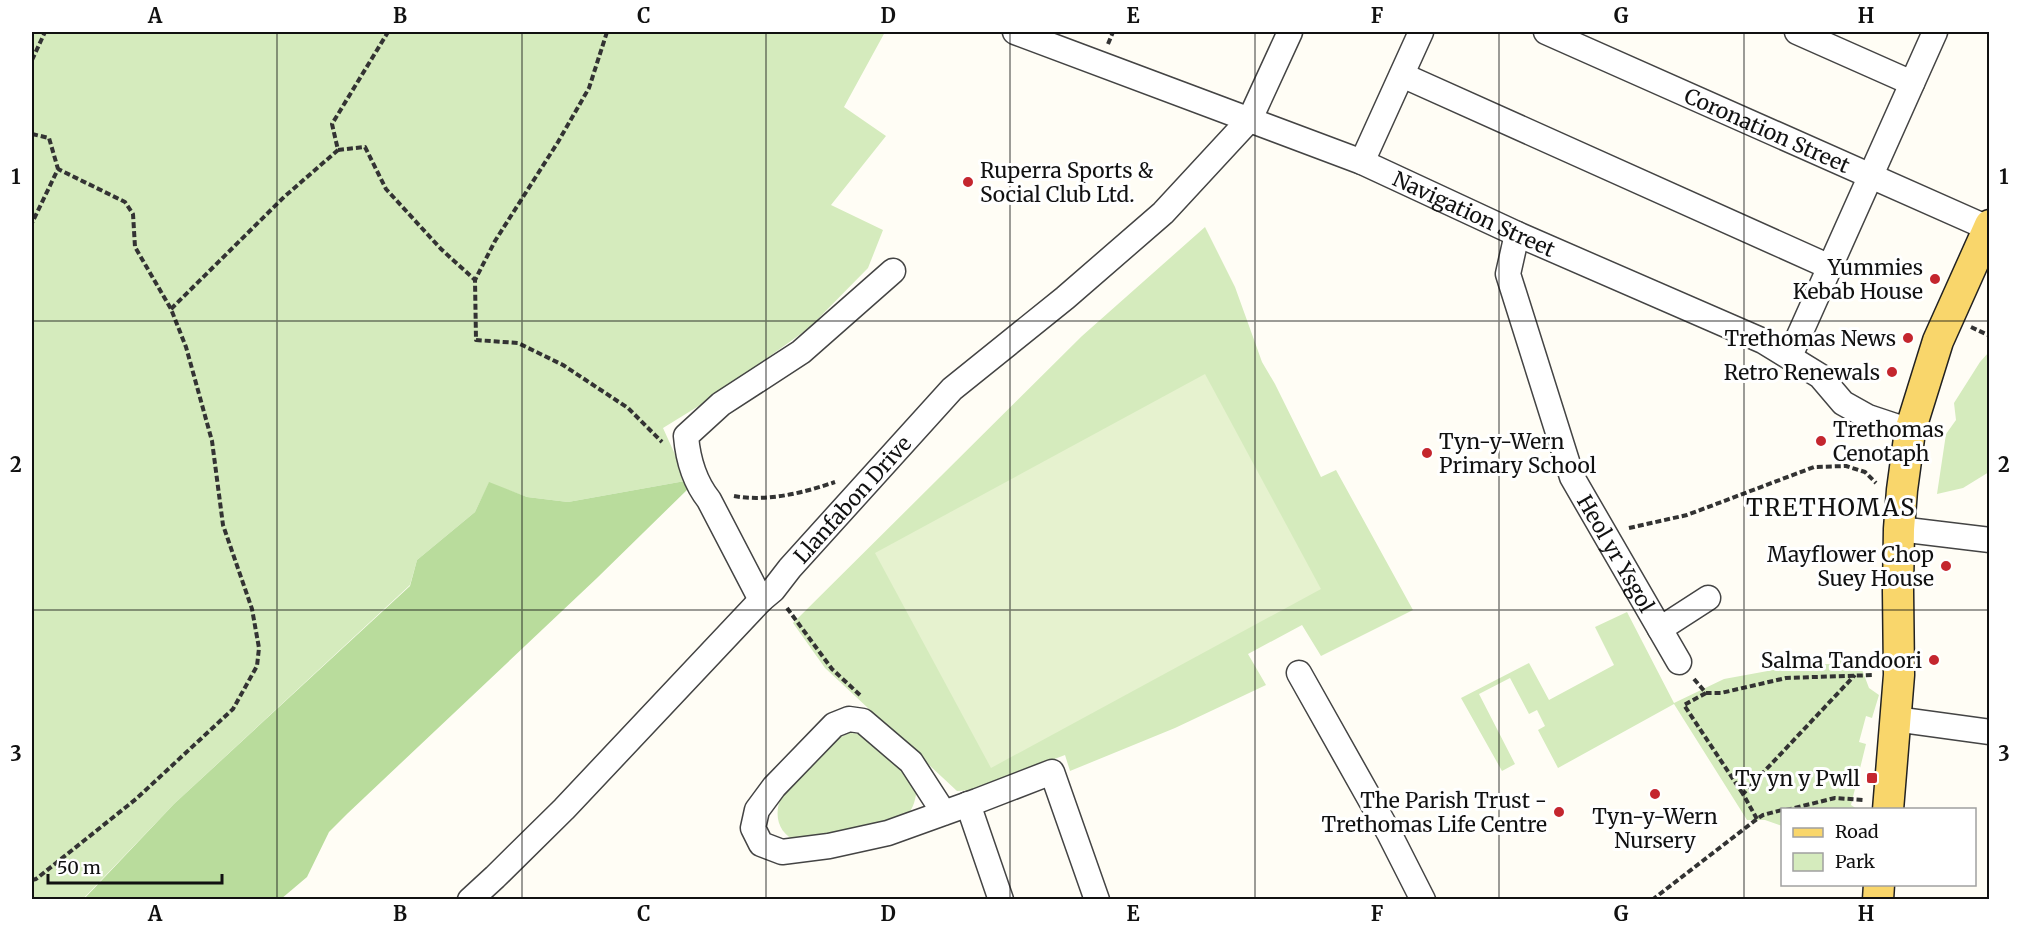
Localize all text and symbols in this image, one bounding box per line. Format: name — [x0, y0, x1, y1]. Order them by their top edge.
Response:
text: A — [147, 3, 163, 28]
text: B — [393, 3, 407, 28]
text: C — [637, 3, 651, 28]
text: D — [880, 3, 896, 28]
text: E — [1126, 3, 1140, 28]
text: F — [1371, 3, 1384, 28]
text: G — [1614, 3, 1629, 28]
text: H — [1858, 3, 1874, 28]
street label: Coronation Street — [1680, 82, 1854, 179]
place label: Ruperra Sports & Social Club Ltd. — [980, 157, 1154, 208]
text: 1 — [11, 164, 21, 189]
text: 1 — [1999, 164, 2009, 189]
street label: Navigation Street — [1389, 165, 1559, 262]
marker: Ruperra Sports & Social Club Ltd. — [961, 175, 975, 189]
place label: Yummies Kebab House — [1793, 254, 1923, 305]
marker: Yummies Kebab House — [1928, 272, 1942, 286]
place label: Trethomas News — [1725, 325, 1896, 352]
marker: Trethomas News — [1901, 331, 1915, 345]
place label: Retro Renewals — [1724, 359, 1880, 386]
marker: Retro Renewals — [1885, 365, 1899, 379]
place label: Trethomas Cenotaph — [1833, 416, 1944, 467]
place label: Tyn-y-Wern Primary School — [1439, 428, 1597, 479]
street label: Llanfabon Drive — [787, 430, 917, 569]
marker: Trethomas Cenotaph — [1814, 434, 1828, 448]
marker: Tyn-y-Wern Primary School — [1420, 446, 1434, 460]
text: 2 — [10, 452, 22, 477]
text: 2 — [1998, 452, 2010, 477]
street label: Heol yr Ysgol — [1572, 490, 1661, 617]
district label: TRETHOMAS — [1746, 492, 1916, 523]
place label: Mayflower Chop Suey House — [1767, 541, 1934, 592]
marker: Mayflower Chop Suey House — [1939, 559, 1953, 573]
place label: Salma Tandoori — [1761, 647, 1922, 674]
marker: Salma Tandoori — [1927, 653, 1941, 667]
text: 3 — [10, 741, 22, 766]
text: 3 — [1998, 741, 2010, 766]
place label: Ty yn y Pwll — [1735, 765, 1860, 792]
marker: Ty yn y Pwll — [1865, 771, 1879, 785]
place label: The Parish Trust - Trethomas Life Centre — [1321, 787, 1547, 838]
marker: Tyn-y-Wern Nursery — [1648, 787, 1662, 801]
place label: Tyn-y-Wern Nursery — [1592, 803, 1718, 854]
marker: The Parish Trust - Trethomas Life Centre — [1552, 805, 1566, 819]
legend — [1781, 808, 1976, 886]
text: Road — [1835, 820, 1879, 843]
scale bar — [48, 847, 222, 885]
text: Park — [1835, 850, 1876, 873]
text: 50 m — [57, 856, 101, 879]
text: A — [147, 901, 163, 926]
text: B — [393, 901, 407, 926]
text: C — [637, 901, 651, 926]
text: D — [880, 901, 896, 926]
text: E — [1126, 901, 1140, 926]
text: F — [1371, 901, 1384, 926]
text: G — [1614, 901, 1629, 926]
text: H — [1858, 901, 1874, 926]

